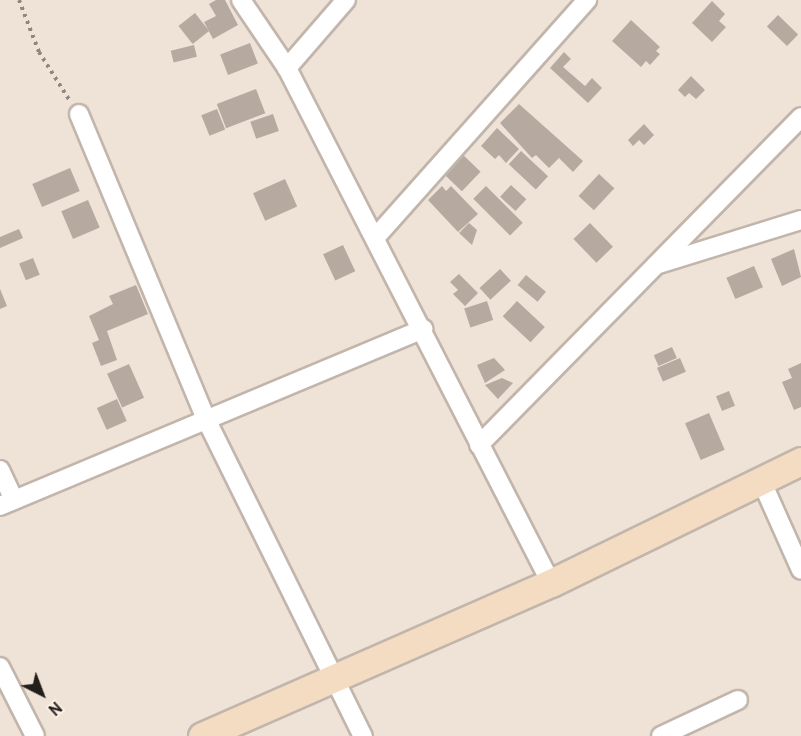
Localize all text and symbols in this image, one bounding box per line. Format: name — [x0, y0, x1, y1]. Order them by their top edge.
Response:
north arrow — [12, 664, 72, 724]
text: N — [43, 696, 65, 719]

